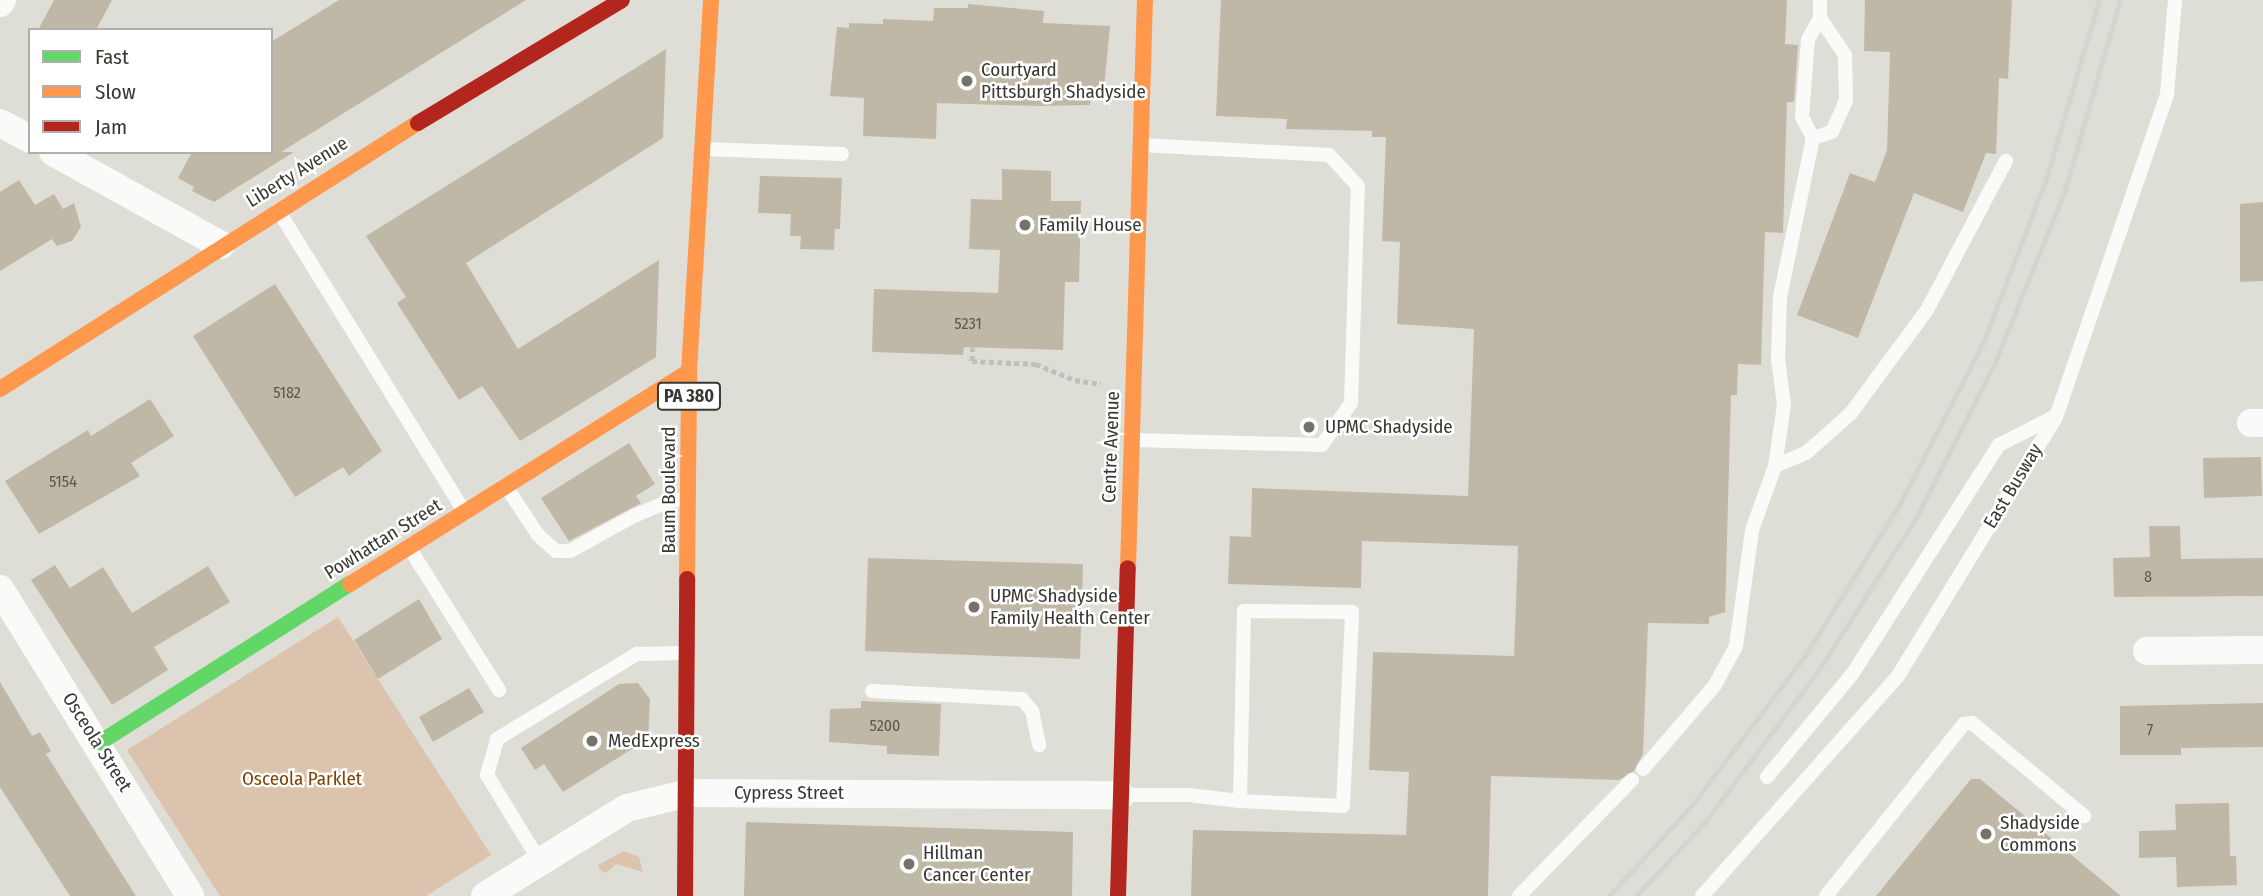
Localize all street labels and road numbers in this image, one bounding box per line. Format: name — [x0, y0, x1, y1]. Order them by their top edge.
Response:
street label: Liberty Avenue — [242, 132, 352, 212]
road number: PA 380 — [656, 382, 722, 410]
street label: Centre Avenue — [1098, 391, 1124, 503]
street label: Baum Boulevard — [658, 426, 680, 554]
street label: East Busway — [1979, 440, 2047, 532]
street label: Powhattan Street — [320, 494, 446, 584]
street label: Osceola Street — [57, 688, 137, 796]
street label: Cypress Street — [734, 782, 844, 804]

